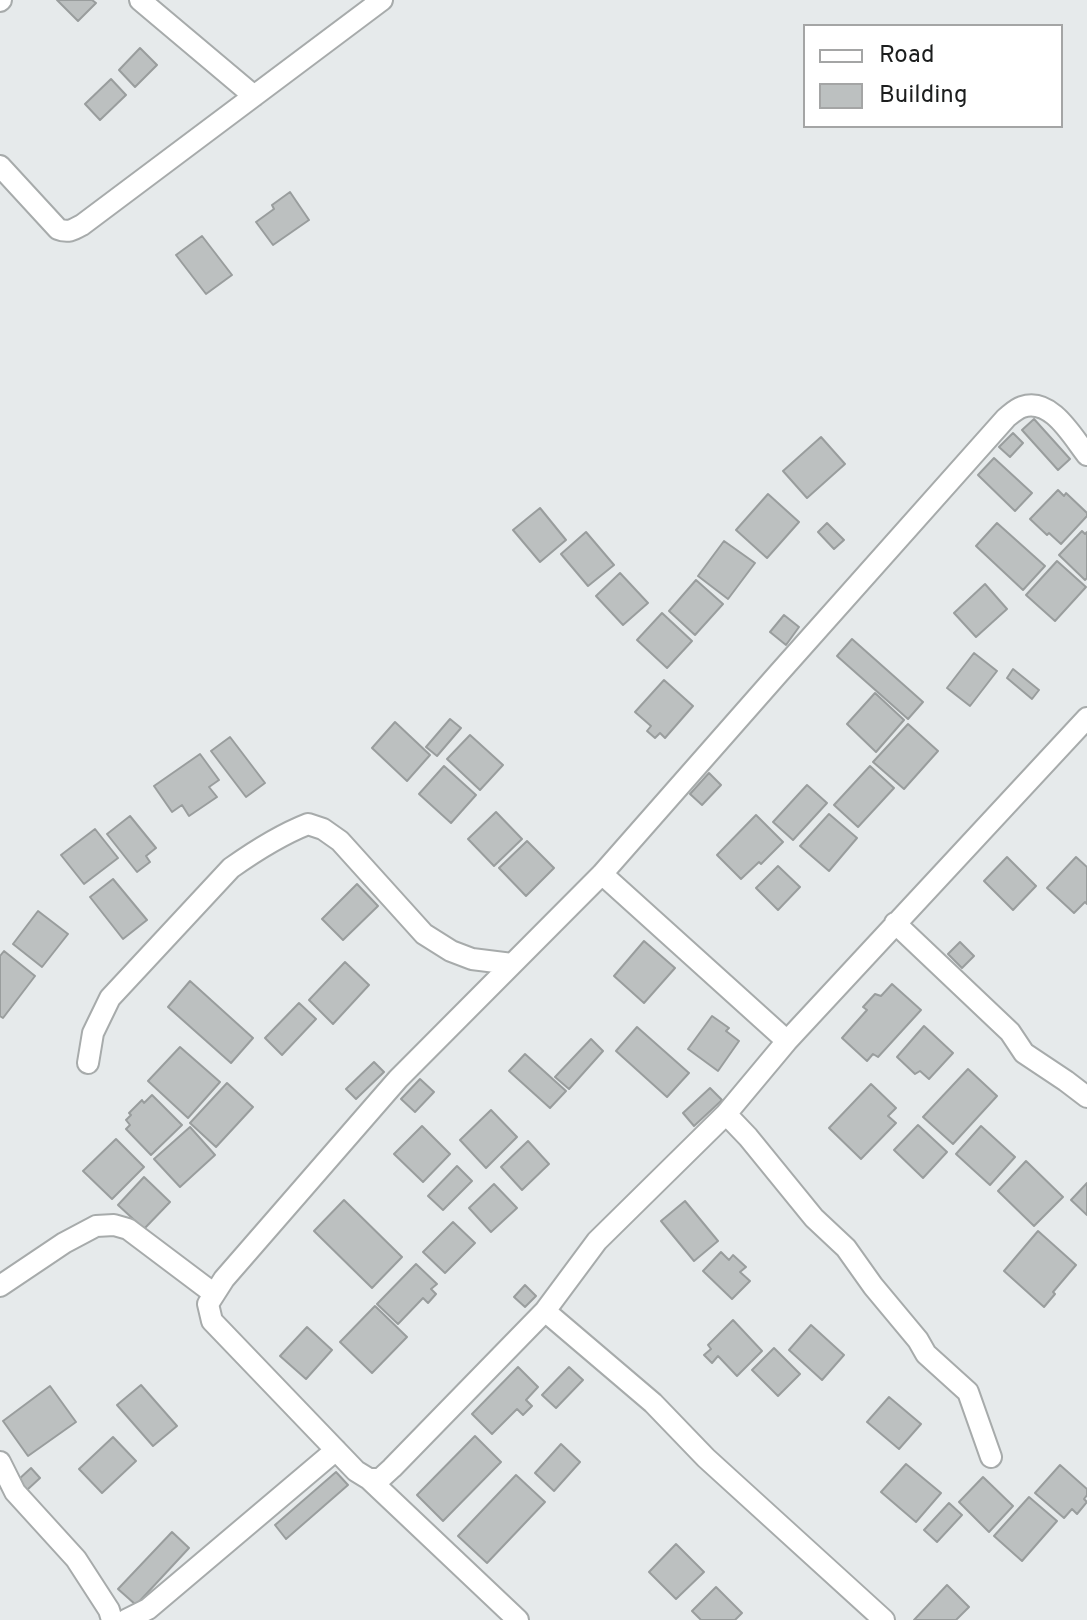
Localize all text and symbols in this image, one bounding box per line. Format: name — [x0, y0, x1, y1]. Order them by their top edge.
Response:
legend — [803, 24, 1063, 128]
text: Road — [879, 41, 935, 71]
text: Building — [879, 81, 968, 111]

